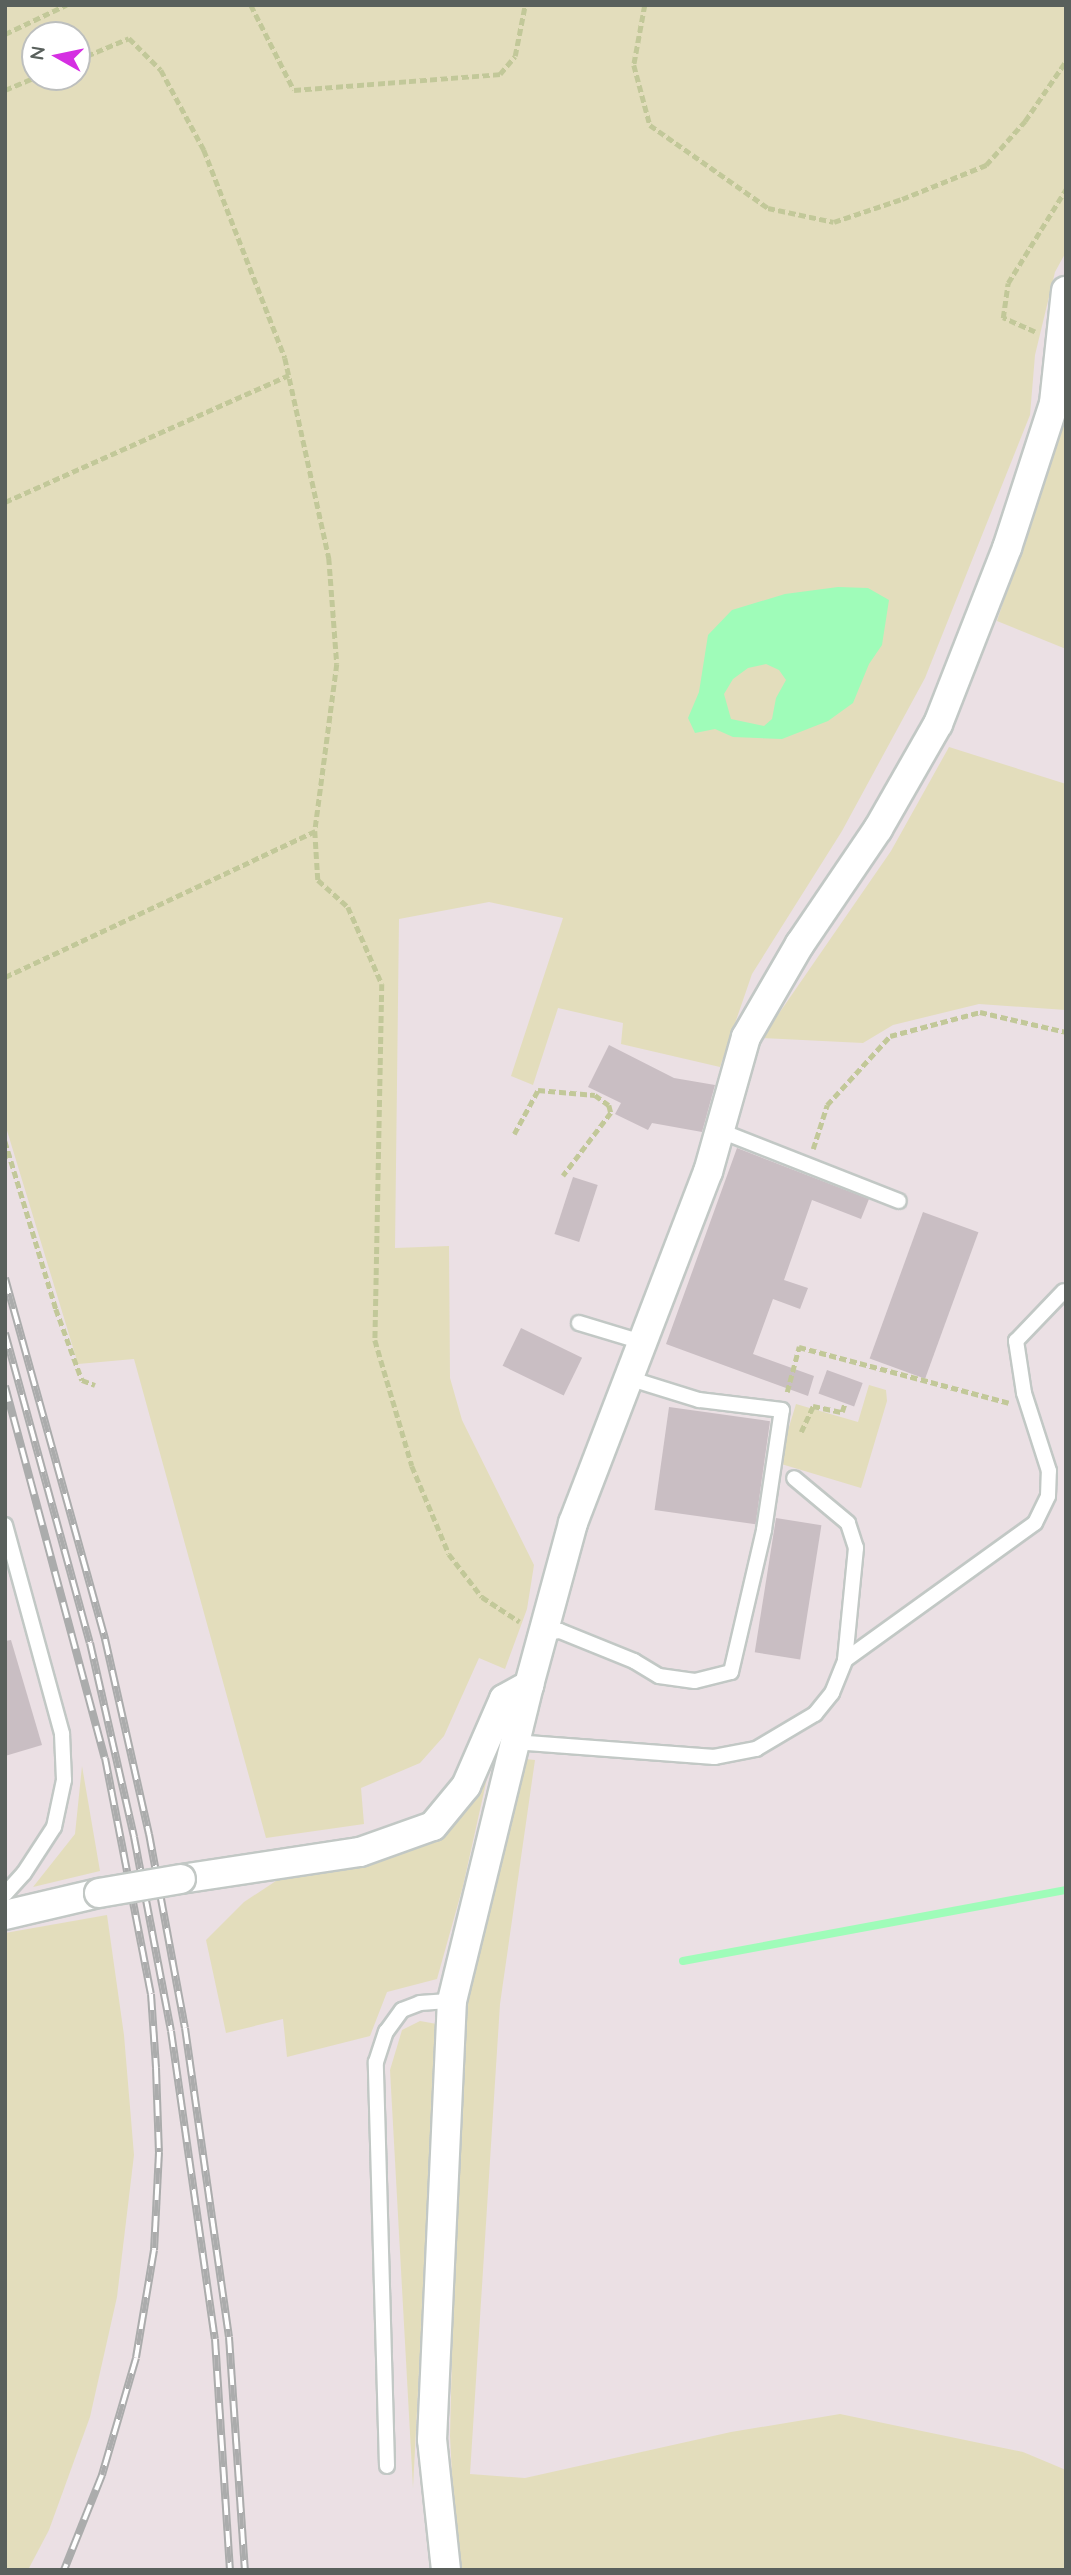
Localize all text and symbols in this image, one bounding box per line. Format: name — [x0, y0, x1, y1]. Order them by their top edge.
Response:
north arrow — [21, 21, 91, 91]
text: N — [24, 44, 50, 62]

